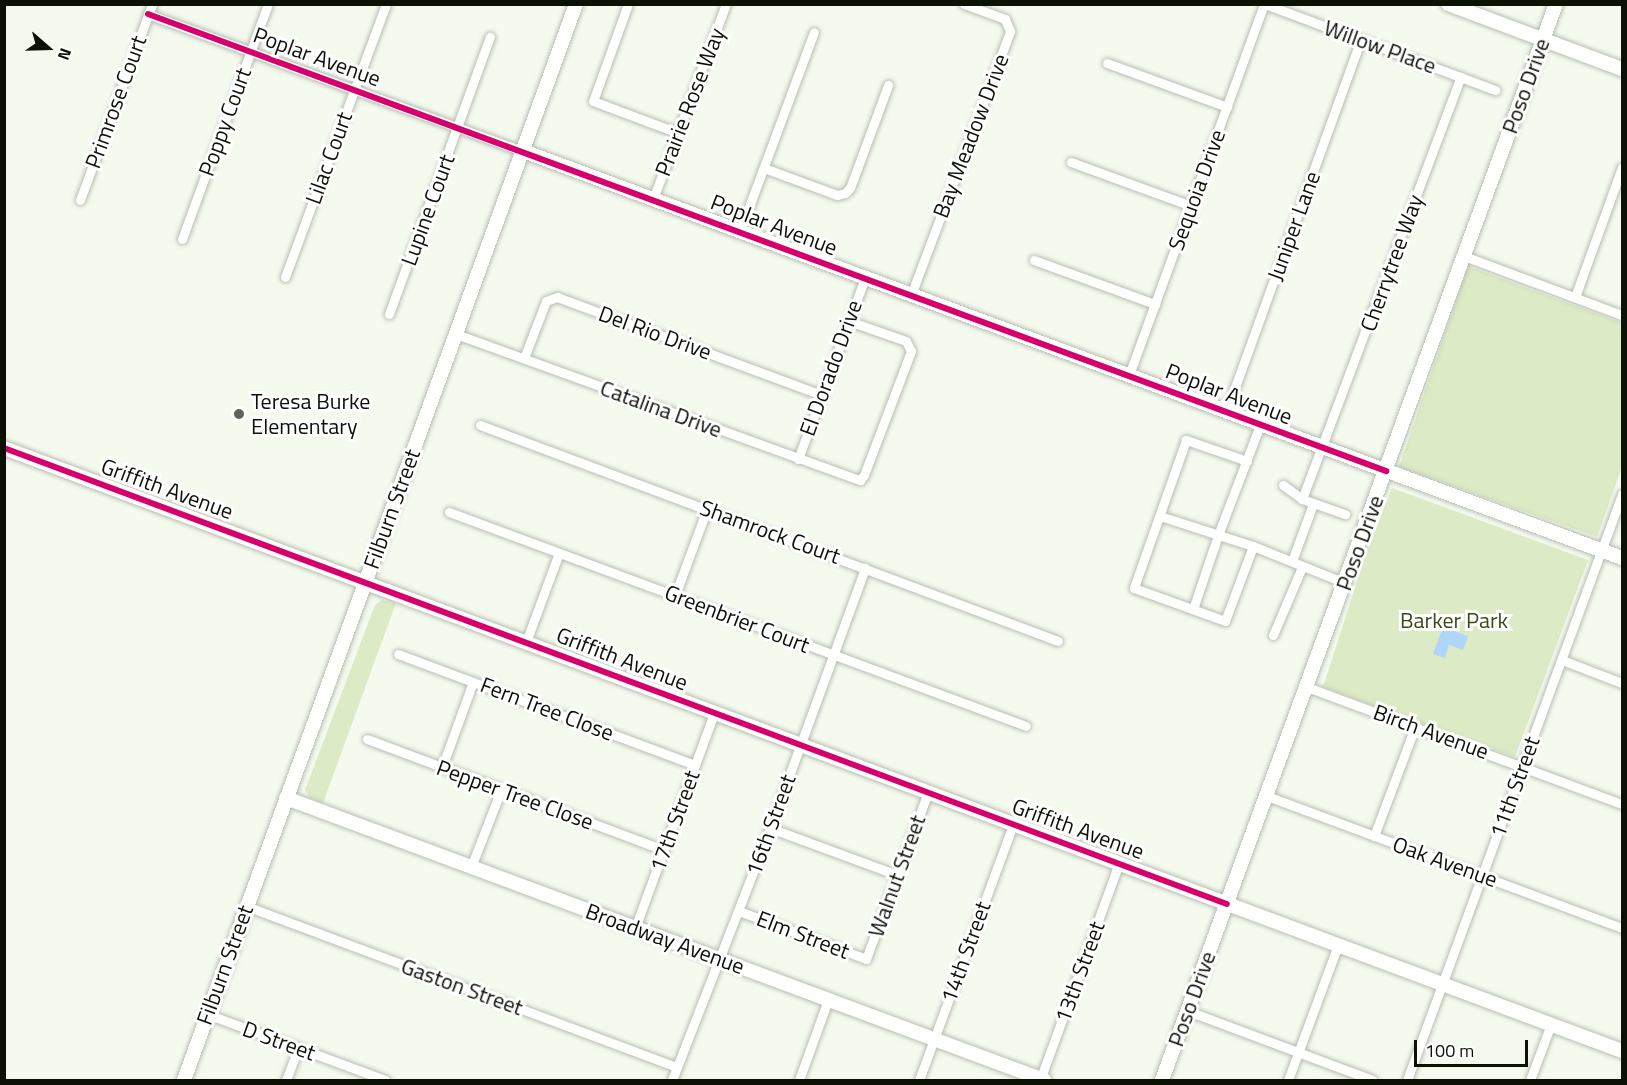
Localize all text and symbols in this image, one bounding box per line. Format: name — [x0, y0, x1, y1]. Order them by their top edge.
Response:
street label: Willow Place — [1320, 15, 1440, 79]
north arrow — [18, 18, 78, 78]
street label: Poplar Avenue — [250, 22, 384, 92]
street label: Prairie Rose Way — [650, 24, 730, 180]
street label: Primrose Court — [80, 32, 152, 172]
street label: Poso Drive — [1497, 35, 1555, 137]
text: N — [52, 45, 78, 63]
street label: Bay Meadow Drive — [928, 50, 1014, 222]
street label: Poppy Court — [193, 64, 257, 180]
street label: Lilac Court — [300, 108, 358, 208]
street label: Sequoia Drive — [1163, 126, 1231, 254]
street label: Lupine Court — [396, 151, 460, 269]
street label: Juniper Lane — [1262, 168, 1326, 284]
street label: Poplar Avenue — [707, 189, 841, 261]
street label: Cherrytree Way — [1355, 191, 1429, 335]
street label: El Dorado Drive — [794, 296, 868, 440]
street label: Del Rio Drive — [595, 300, 715, 366]
street label: Poplar Avenue — [1162, 358, 1296, 430]
street label: Catalina Drive — [597, 375, 725, 443]
place label: Teresa Burke Elementary — [251, 388, 370, 440]
marker: Teresa Burke Elementary — [232, 407, 246, 421]
street label: Filburn Street — [358, 445, 426, 573]
street label: Griffith Avenue — [97, 453, 237, 525]
street label: Poso Drive — [1331, 492, 1389, 594]
street label: Shamrock Court — [696, 494, 844, 570]
street label: Greenbrier Court — [661, 579, 813, 659]
park label: Barker Park — [1400, 608, 1508, 634]
street label: Griffith Avenue — [553, 622, 691, 696]
street label: Fern Tree Close — [477, 671, 617, 747]
street label: Birch Avenue — [1370, 699, 1492, 765]
street label: 11th Street — [1485, 733, 1545, 841]
street label: Pepper Tree Close — [433, 754, 597, 836]
street label: 17th Street — [645, 767, 705, 875]
street label: 16th Street — [741, 771, 801, 879]
street label: Griffith Avenue — [1008, 793, 1148, 865]
street label: Walnut Street — [863, 811, 931, 941]
street label: Oak Avenue — [1389, 831, 1501, 893]
street label: Broadway Avenue — [582, 898, 748, 980]
street label: 14th Street — [936, 898, 996, 1006]
street label: Filburn Street — [191, 901, 259, 1029]
street label: Elm Street — [753, 905, 853, 965]
street label: 13th Street — [1050, 918, 1110, 1026]
street label: Poso Drive — [1163, 948, 1221, 1050]
street label: Gaston Street — [398, 953, 526, 1021]
street label: D Street — [239, 1016, 319, 1066]
scale bar — [1417, 1028, 1531, 1066]
text: 100 m — [1425, 1037, 1474, 1064]

